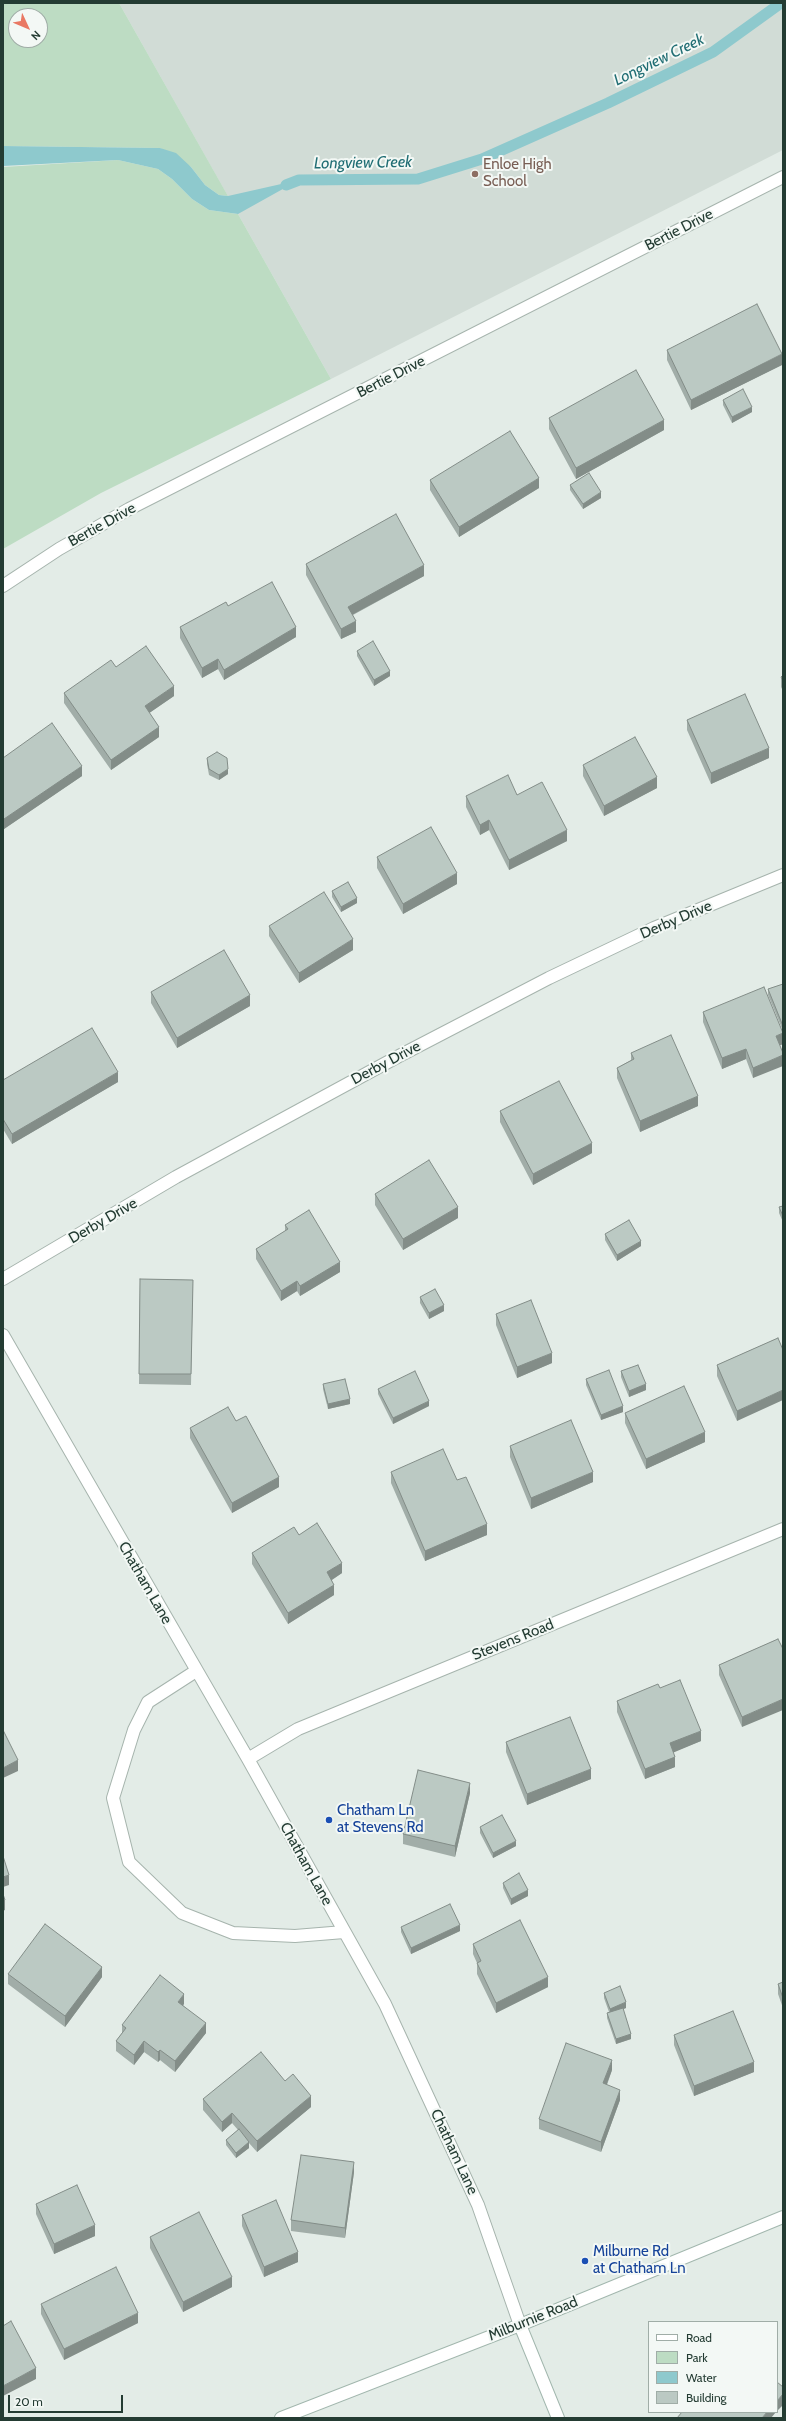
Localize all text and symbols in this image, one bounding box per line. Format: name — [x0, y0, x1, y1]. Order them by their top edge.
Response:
north arrow — [8, 8, 48, 48]
text: N — [28, 28, 44, 43]
water label: Longview Creek — [611, 30, 707, 90]
water label: Longview Creek — [314, 153, 412, 173]
place label: Enloe High School — [483, 156, 552, 191]
marker: Enloe High School — [470, 169, 480, 179]
street label: Bertie Drive — [642, 205, 716, 255]
street label: Bertie Drive — [354, 352, 428, 402]
street label: Bertie Drive — [65, 499, 139, 551]
street label: Derby Drive — [638, 897, 714, 943]
street label: Derby Drive — [348, 1037, 424, 1089]
street label: Derby Drive — [66, 1194, 140, 1248]
street label: Chatham Lane — [114, 1539, 176, 1627]
street label: Stevens Road — [469, 1615, 557, 1665]
place label: Chatham Ln at Stevens Rd — [337, 1802, 424, 1837]
marker: Chatham Ln at Stevens Rd — [324, 1815, 334, 1825]
street label: Chatham Lane — [276, 1819, 336, 1909]
street label: Chatham Lane — [426, 2106, 482, 2198]
place label: Milburne Rd at Chatham Ln — [593, 2243, 686, 2278]
marker: Milburne Rd at Chatham Ln — [580, 2256, 590, 2266]
street label: Milburnie Road — [486, 2293, 580, 2345]
legend — [648, 2321, 778, 2413]
text: Road — [686, 2330, 712, 2345]
text: Park — [686, 2350, 708, 2365]
text: Water — [686, 2370, 716, 2385]
scale bar — [10, 2387, 125, 2413]
text: Building — [686, 2390, 727, 2405]
text: 20 m — [15, 2394, 43, 2409]

